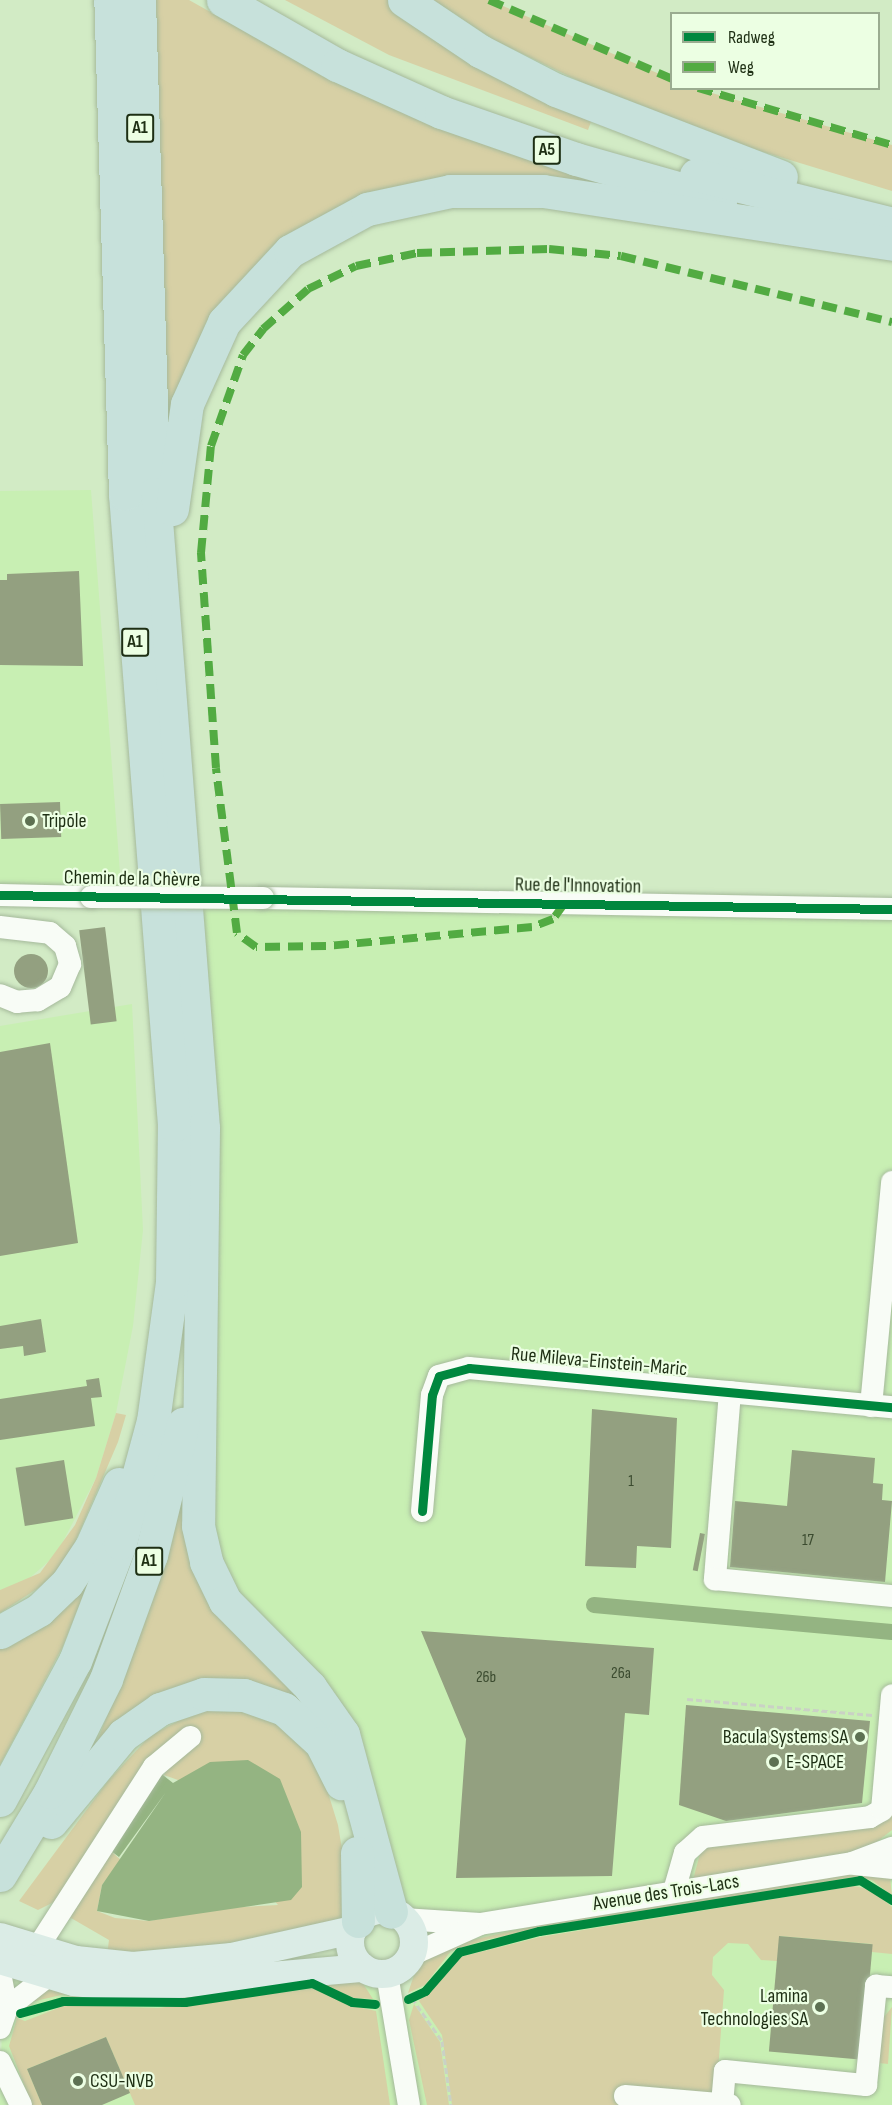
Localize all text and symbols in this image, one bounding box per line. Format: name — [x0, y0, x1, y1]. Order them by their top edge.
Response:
legend — [670, 12, 880, 90]
text: Radweg — [728, 27, 775, 48]
text: Weg — [728, 57, 754, 78]
road number: A1 — [125, 113, 155, 143]
road number: A5 — [532, 135, 562, 165]
road number: A1 — [120, 627, 150, 657]
place label: Tripōle — [42, 809, 86, 833]
marker: Tripōle — [23, 814, 37, 828]
street label: Chemin de la Chèvre — [64, 866, 200, 892]
street label: Rue de l'Innovation — [515, 873, 641, 899]
street label: Rue Mileva-Einstein-Maric — [510, 1342, 688, 1382]
house number: 1 — [628, 1472, 634, 1492]
house number: 17 — [802, 1531, 814, 1551]
road number: A1 — [134, 1546, 164, 1576]
house number: 26a — [611, 1664, 631, 1684]
house number: 26b — [476, 1668, 496, 1688]
place label: Bacula Systems SA — [723, 1725, 848, 1749]
marker: Bacula Systems SA — [853, 1730, 867, 1744]
place label: E-SPACE — [786, 1750, 844, 1774]
marker: E-SPACE — [767, 1755, 781, 1769]
street label: Avenue des Trois-Lacs — [591, 1870, 741, 1916]
place label: Lamina Technologies SA — [701, 1984, 808, 2031]
marker: Lamina Technologies SA — [813, 2000, 827, 2014]
place label: CSU-NVB — [90, 2069, 154, 2093]
marker: CSU-NVB — [71, 2074, 85, 2088]

